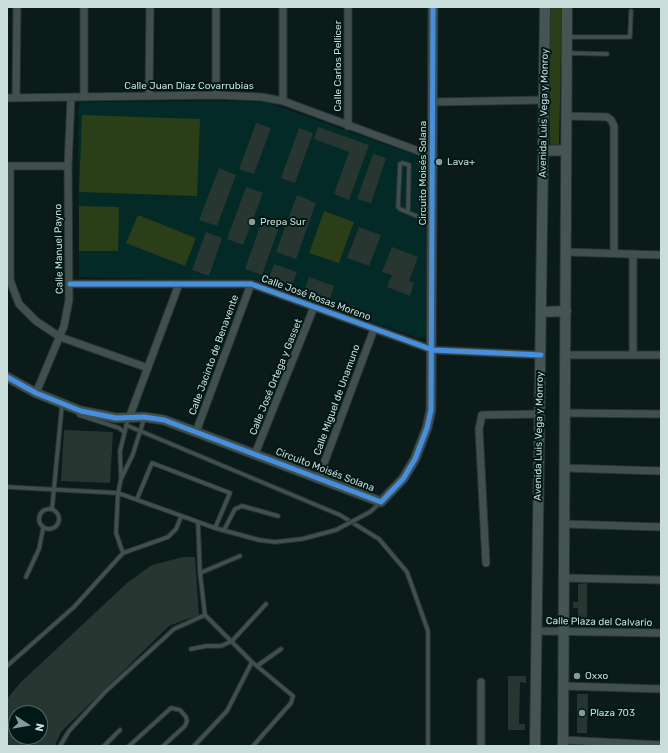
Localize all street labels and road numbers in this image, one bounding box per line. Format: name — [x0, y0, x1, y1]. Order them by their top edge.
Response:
street label: Calle Carlos Pellicer — [332, 21, 344, 111]
street label: Avenida Luis Vega y Monroy — [537, 48, 551, 178]
street label: Calle Juan Díaz Covarrubias — [124, 80, 254, 92]
street label: Circuito Moisés Solana — [417, 121, 429, 225]
street label: Calle Manuel Payno — [52, 204, 66, 294]
street label: Calle José Rosas Moreno — [260, 273, 372, 323]
street label: Calle Jacinto de Benavente — [187, 293, 241, 417]
street label: Calle José Ortega y Gasset — [247, 317, 305, 437]
street label: Calle Miguel de Unamuno — [311, 343, 363, 457]
street label: Avenida Luis Vega y Monroy — [532, 371, 546, 501]
street label: Circuito Moisés Solana — [274, 446, 376, 494]
street label: Calle Plaza del Calvario — [546, 615, 652, 629]

